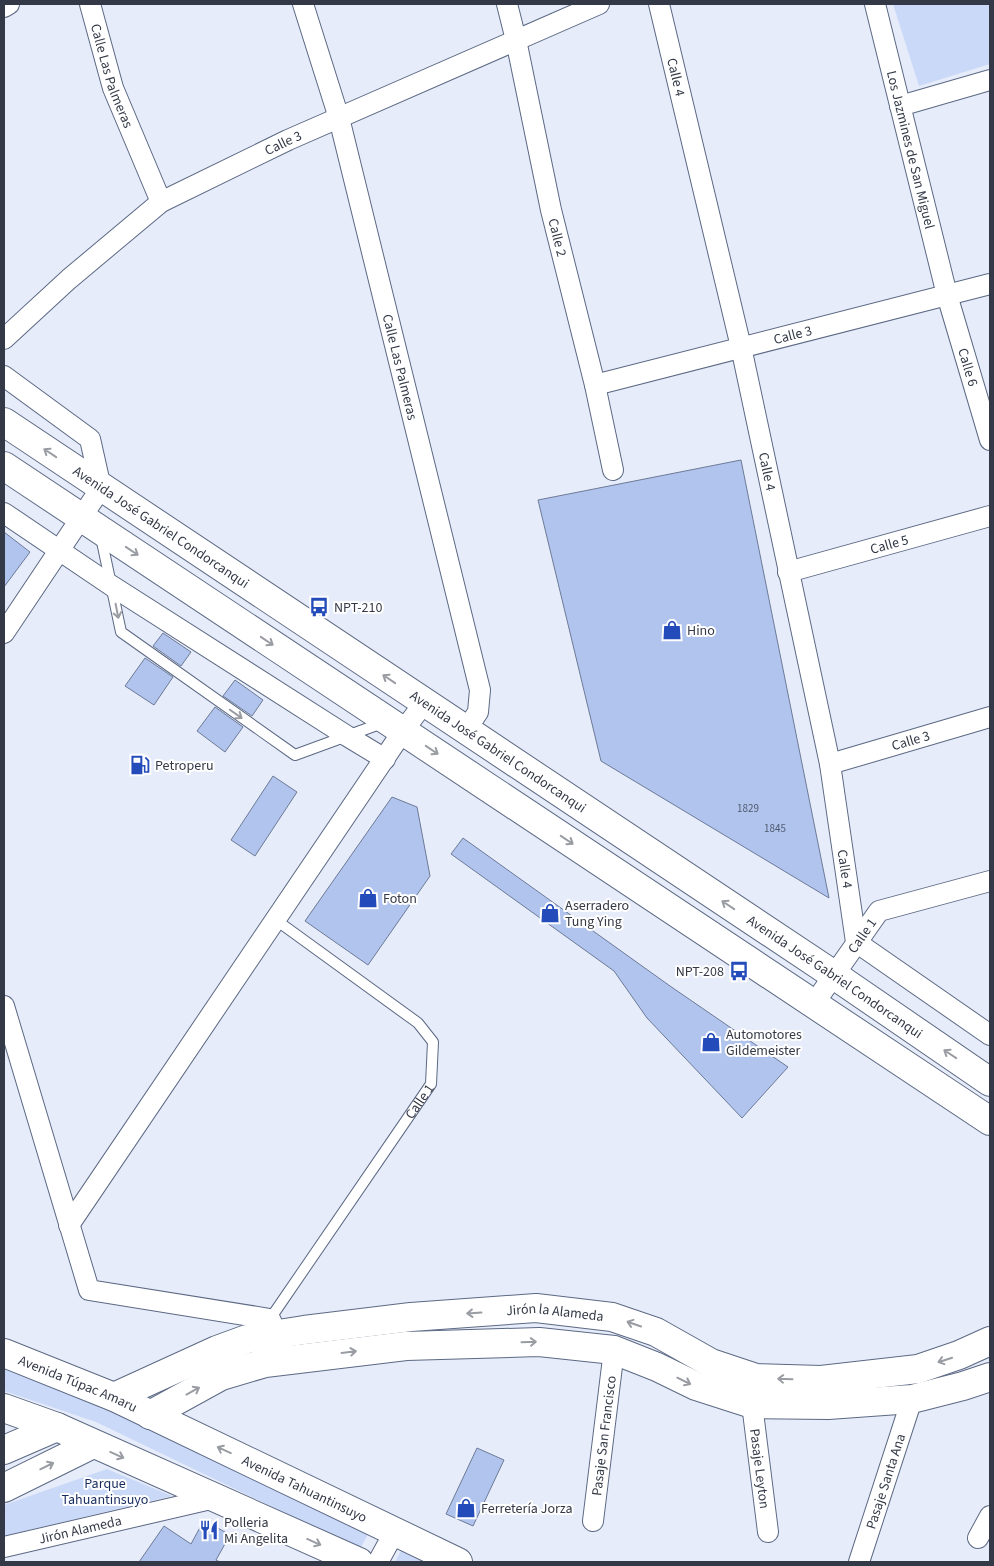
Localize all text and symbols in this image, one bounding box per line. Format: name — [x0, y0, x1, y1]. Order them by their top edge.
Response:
street label: Calle Las Palmeras — [85, 22, 138, 131]
street label: Calle 4 — [661, 56, 690, 98]
street label: Los Jazmines de San Miguel — [881, 69, 939, 232]
street label: Calle 3 — [261, 126, 305, 161]
street label: Calle 2 — [542, 216, 571, 259]
street label: Calle Las Palmeras — [377, 312, 422, 422]
street label: Calle 3 — [772, 321, 814, 350]
street label: Calle 6 — [952, 346, 983, 389]
one-way arrow — [43, 448, 57, 458]
street label: Calle 4 — [753, 451, 780, 493]
street label: Avenida José Gabriel Condorcanqui — [69, 462, 253, 594]
street label: Calle 5 — [868, 530, 911, 560]
one-way arrow — [125, 546, 139, 556]
bus stop icon: NPT-210 — [308, 596, 330, 618]
place label: NPT-210 — [334, 598, 382, 618]
one-way arrow — [113, 602, 123, 618]
shop icon: Hino — [661, 619, 683, 641]
place label: Hino — [687, 621, 715, 641]
one-way arrow — [260, 636, 274, 646]
one-way arrow — [382, 674, 396, 684]
street label: Avenida José Gabriel Condorcanqui — [406, 686, 590, 818]
one-way arrow — [229, 709, 243, 719]
street label: Calle 3 — [889, 726, 932, 756]
one-way arrow — [425, 745, 439, 755]
fuel station icon: Petroperu — [129, 754, 151, 776]
place label: Petroperu — [155, 756, 214, 776]
house number: 1829 — [737, 801, 759, 816]
house number: 1845 — [764, 821, 786, 836]
one-way arrow — [560, 835, 574, 845]
street label: Calle 4 — [832, 848, 857, 890]
shop icon: Foton — [357, 887, 379, 909]
place label: Foton — [383, 889, 417, 909]
place label: Aserradero Tung Ying — [565, 896, 629, 932]
one-way arrow — [721, 900, 735, 910]
shop icon: Aserradero Tung Ying — [539, 902, 561, 924]
street label: Avenida José Gabriel Condorcanqui — [743, 911, 926, 1044]
street label: Calle 1 — [843, 914, 882, 958]
bus stop icon: NPT-208 — [728, 960, 750, 982]
place label: NPT-208 — [676, 962, 724, 982]
place label: Automotores Gildemeister — [726, 1025, 802, 1061]
shop icon: Automotores Gildemeister — [700, 1031, 722, 1053]
one-way arrow — [943, 1049, 957, 1059]
street label: Calle 1 — [401, 1080, 439, 1123]
street label: Jirón la Alameda — [505, 1299, 605, 1327]
one-way arrow — [466, 1308, 482, 1317]
one-way arrow — [627, 1319, 642, 1328]
one-way arrow — [520, 1337, 536, 1347]
one-way arrow — [341, 1347, 357, 1357]
street label: Avenida Túpac Amaru — [15, 1351, 140, 1418]
one-way arrow — [937, 1355, 953, 1365]
one-way arrow — [777, 1374, 793, 1384]
street label: Pasaje San Francisco — [587, 1375, 622, 1497]
one-way arrow — [676, 1377, 691, 1386]
one-way arrow — [185, 1386, 200, 1395]
street label: Pasaje Leyton — [744, 1427, 774, 1510]
street label: Pasaje Santa Ana — [861, 1431, 911, 1532]
one-way arrow — [217, 1445, 232, 1455]
one-way arrow — [109, 1450, 124, 1460]
street label: Avenida Tahuantinsuyo — [238, 1451, 370, 1528]
one-way arrow — [40, 1461, 55, 1471]
park label: Parque Tahuantinsuyo — [62, 1474, 148, 1510]
shop icon: Ferretería Jorza — [455, 1497, 477, 1519]
place label: Ferretería Jorza — [481, 1499, 572, 1519]
street label: Jirón Alameda — [37, 1511, 124, 1550]
place label: Polleria Mi Angelita — [224, 1513, 288, 1549]
restaurant icon: Polleria Mi Angelita — [198, 1519, 220, 1541]
one-way arrow — [306, 1538, 321, 1548]

